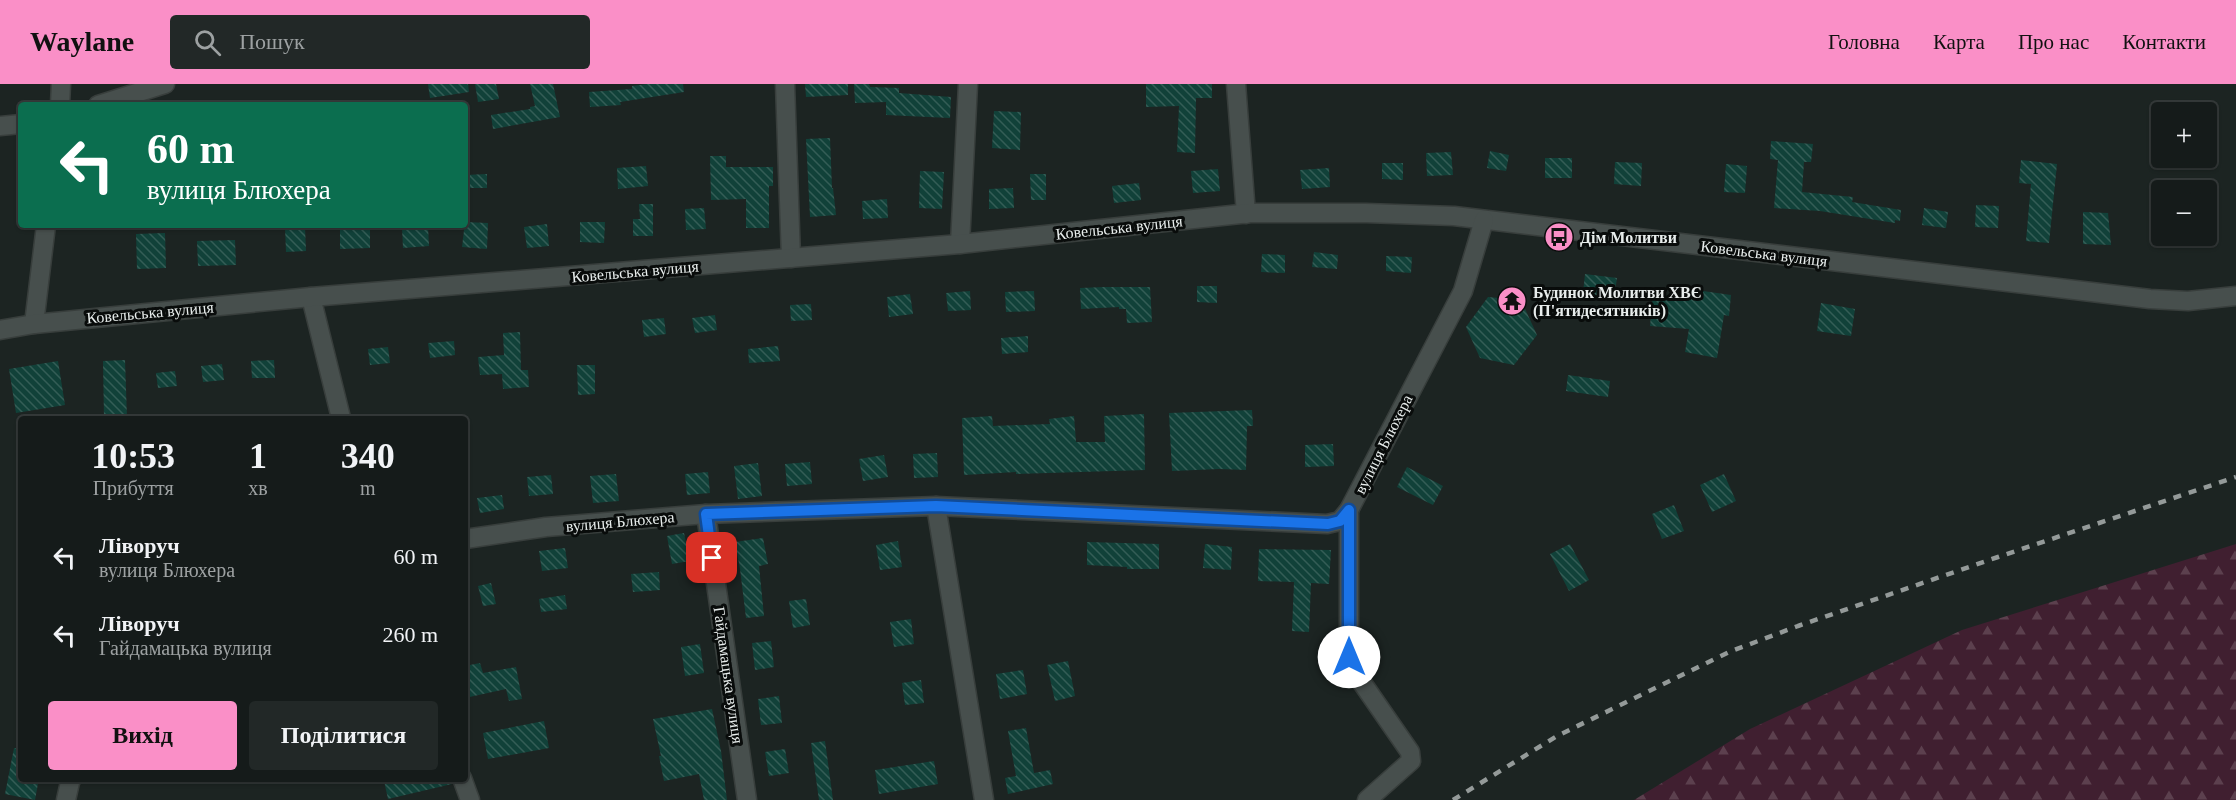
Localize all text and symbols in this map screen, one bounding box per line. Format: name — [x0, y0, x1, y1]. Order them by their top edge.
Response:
search box — [170, 15, 590, 69]
text: Waylane — [30, 26, 134, 57]
icon: search — [191, 26, 224, 59]
text: Пошук — [239, 29, 305, 54]
text: Головна — [1828, 30, 1900, 54]
text: Карта — [1933, 30, 1985, 54]
text: Про нас — [2018, 30, 2089, 54]
text: Контакти — [2122, 30, 2206, 54]
map controls — [2151, 102, 2217, 246]
button: + — [2151, 102, 2217, 168]
icon: left — [48, 126, 126, 204]
text: 60 m — [147, 126, 235, 172]
text: вулиця Блюхера — [147, 175, 331, 205]
button: − — [2151, 180, 2217, 246]
street label: Ковельська вулиця — [1055, 212, 1184, 244]
bus stop icon: Дім Молитви — [1543, 221, 1575, 253]
place label: Дім Молитви — [1580, 229, 1677, 247]
street label: Ковельська вулиця — [1699, 237, 1829, 271]
street label: Ковельська вулиця — [571, 257, 700, 287]
place label: Будинок Молитви ХВЄ (П'ятидесятників) — [1533, 284, 1702, 320]
temple icon: Будинок Молитви ХВЄ (П'ятидесятників) — [1496, 285, 1528, 317]
street label: Ковельська вулиця — [86, 298, 215, 328]
street label: вулиця Блюхера — [1351, 392, 1417, 497]
text: 10:53 — [91, 436, 175, 476]
text: 1 — [249, 436, 267, 476]
text: 340 — [341, 436, 395, 476]
text: Прибуття — [93, 477, 174, 499]
text: хв — [248, 477, 268, 499]
text: m — [360, 477, 376, 499]
street label: вулиця Блюхера — [565, 508, 675, 536]
pin — [686, 532, 737, 583]
text: Ліворуч — [99, 533, 180, 558]
icon: left — [48, 541, 81, 574]
icon: arrive — [695, 541, 728, 574]
text: 60 m — [393, 544, 438, 569]
text: вулиця Блюхера — [99, 559, 235, 581]
street label: Гайдамацька вулиця — [709, 605, 747, 745]
text: Ліворуч — [99, 611, 180, 636]
icon: left — [48, 619, 81, 652]
text: 260 m — [382, 622, 438, 647]
position arrow — [1317, 625, 1381, 689]
text: Гайдамацька вулиця — [99, 637, 272, 659]
button: Вихід — [48, 701, 237, 770]
button: Поділитися — [249, 701, 438, 770]

